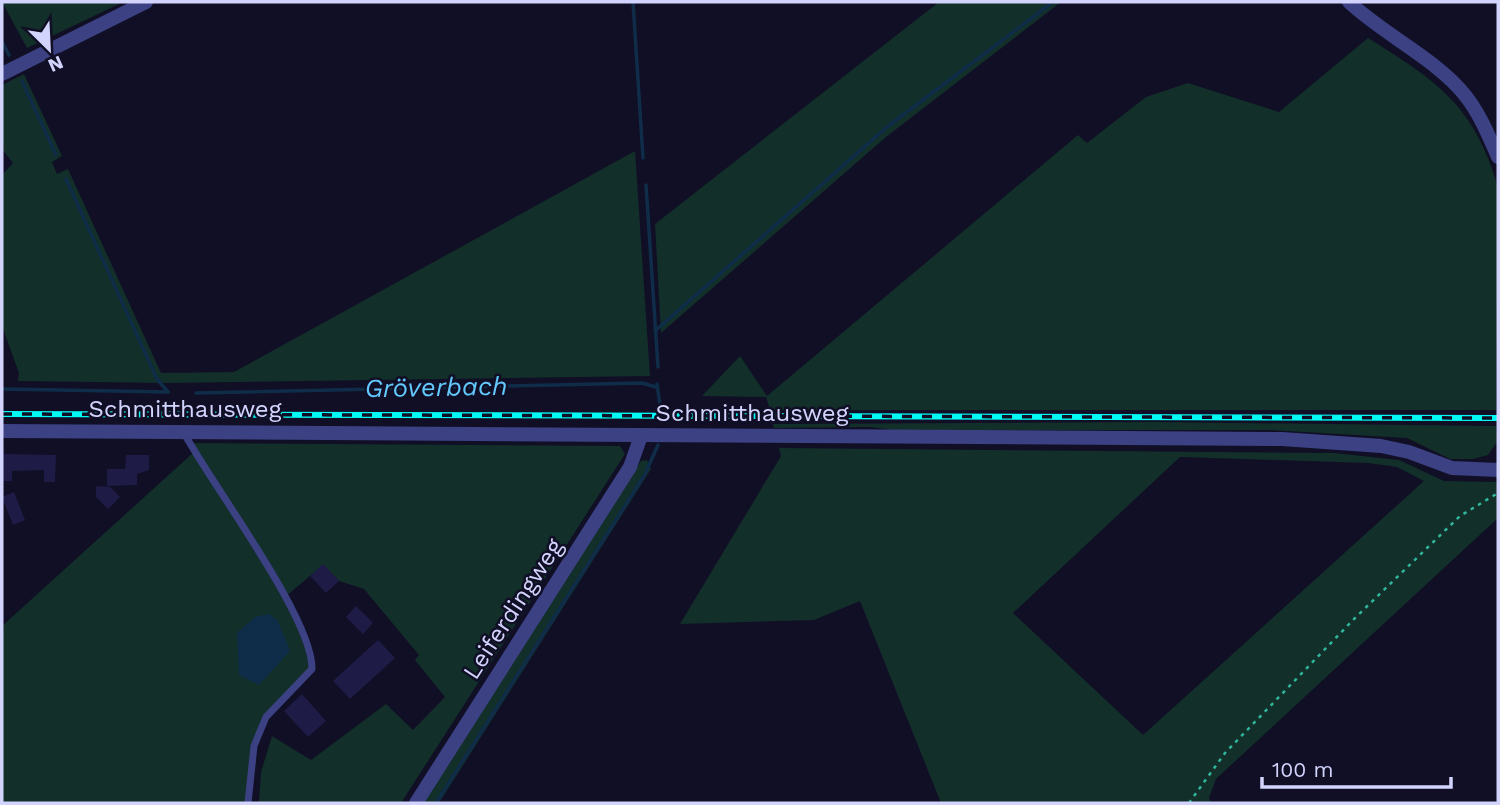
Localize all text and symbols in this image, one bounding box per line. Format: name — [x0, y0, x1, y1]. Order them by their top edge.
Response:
north arrow — [14, 14, 84, 84]
text: N — [45, 51, 67, 77]
water label: Gröverbach — [364, 371, 508, 403]
street label: Schmitthausweg — [89, 395, 282, 423]
street label: Schmitthausweg — [656, 399, 849, 427]
street label: Leiferdingweg — [457, 533, 569, 684]
scale bar — [1262, 746, 1451, 790]
text: 100 m — [1272, 757, 1334, 782]

